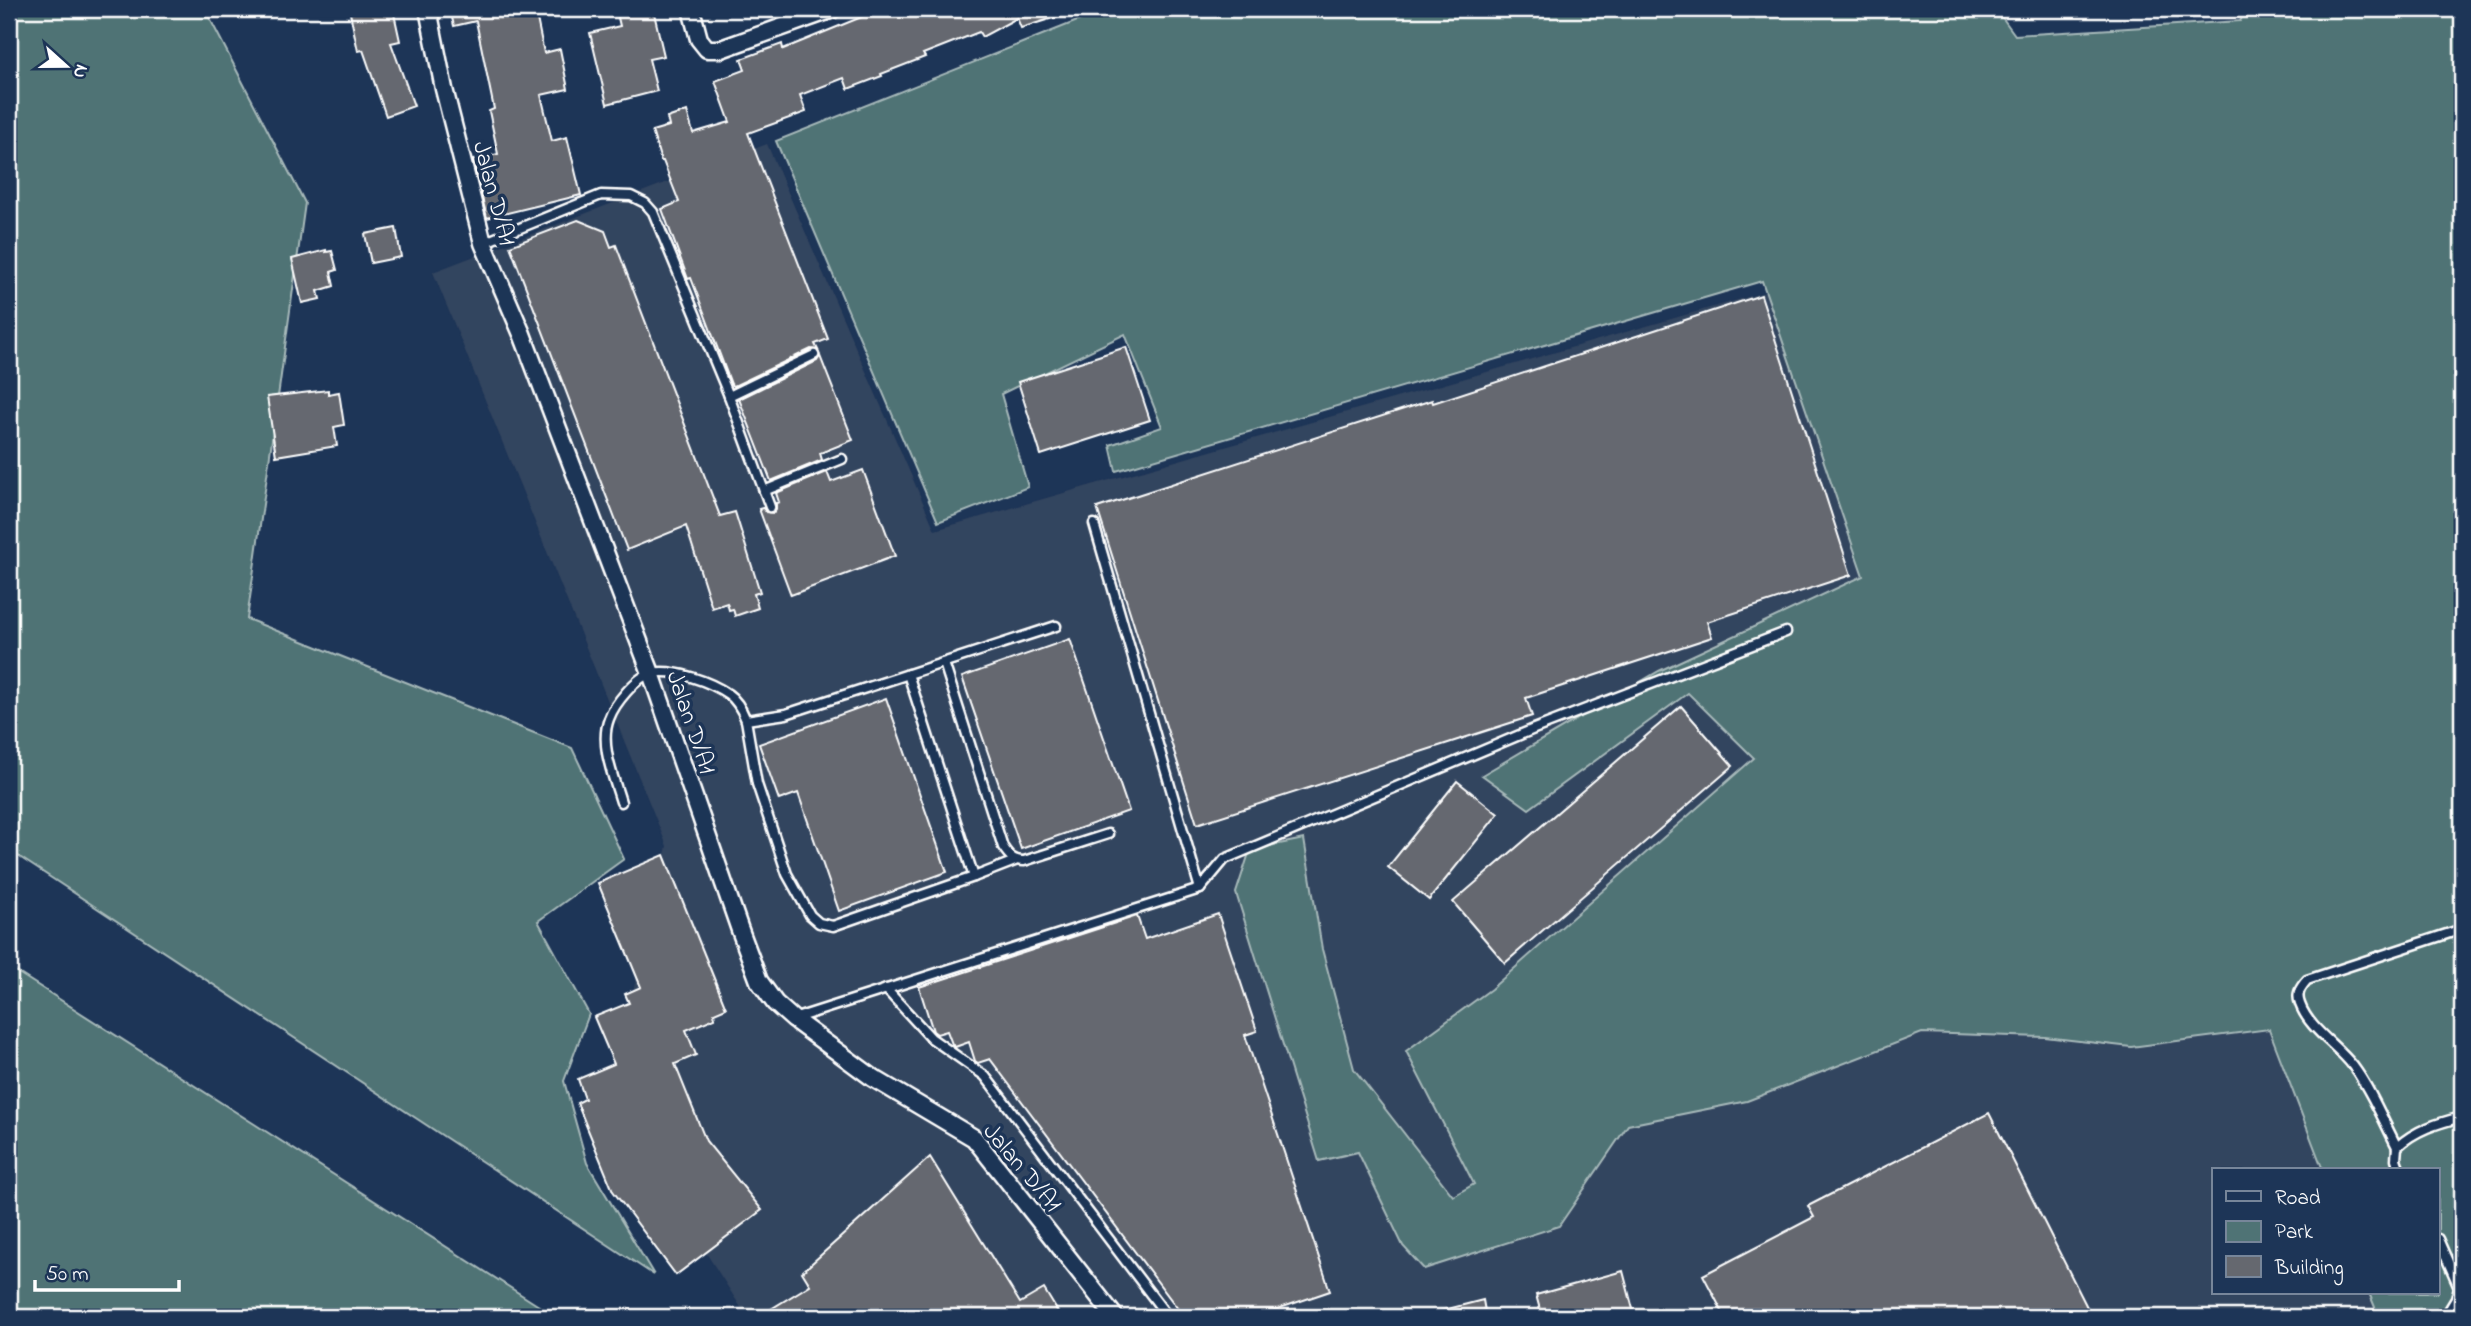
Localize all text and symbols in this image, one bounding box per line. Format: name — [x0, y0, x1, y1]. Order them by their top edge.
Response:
north arrow — [32, 32, 102, 102]
text: N — [65, 60, 94, 82]
street label: Jalan D/A1 — [462, 137, 523, 250]
street label: Jalan D/A1 — [656, 667, 724, 779]
street label: Jalan D/A1 — [973, 1116, 1069, 1221]
legend — [2212, 1168, 2440, 1294]
text: Road — [2275, 1184, 2321, 1214]
text: Park — [2275, 1218, 2314, 1248]
scale bar — [35, 1249, 178, 1293]
text: Building — [2274, 1254, 2344, 1286]
text: 50 m — [46, 1260, 89, 1290]

